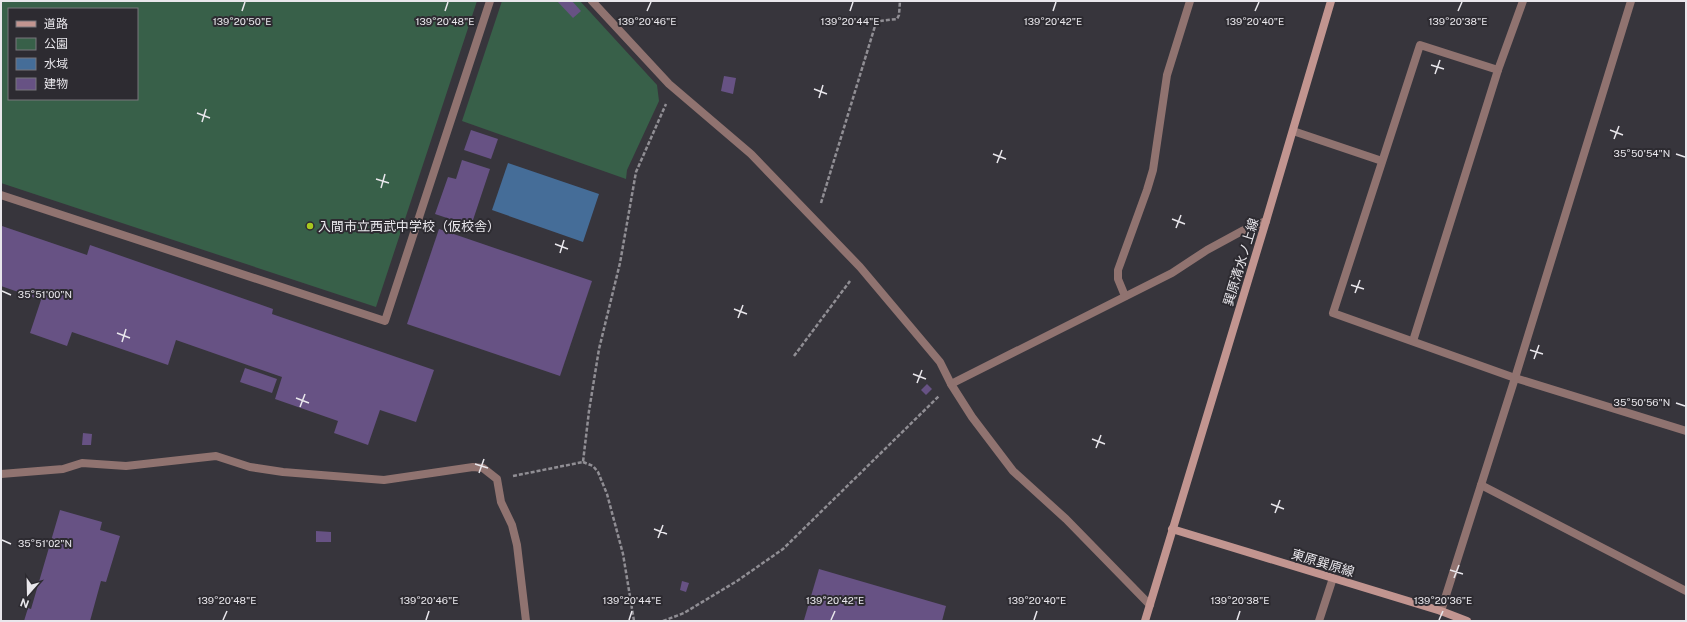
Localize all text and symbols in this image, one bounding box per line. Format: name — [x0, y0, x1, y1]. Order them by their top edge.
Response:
legend — [8, 8, 138, 100]
text: 139°20'50"E — [213, 15, 271, 27]
text: 139°20'48"E — [416, 15, 474, 27]
text: 139°20'46"E — [618, 15, 676, 27]
text: 139°20'44"E — [821, 15, 879, 27]
text: 139°20'42"E — [1024, 15, 1082, 27]
text: 139°20'40"E — [1226, 15, 1284, 27]
text: 139°20'38"E — [1429, 15, 1487, 27]
text: 道路 — [44, 17, 68, 31]
text: 公園 — [44, 37, 68, 51]
text: 水域 — [44, 57, 68, 71]
text: 建物 — [44, 77, 68, 91]
text: 35°50'54"N — [1614, 147, 1670, 159]
street label: 巽原清水ノ上線 — [1221, 216, 1261, 308]
place label: 入間市立西武中学校（仮校舎） — [318, 219, 500, 234]
marker: 入間市立西武中学校（仮校舎） — [305, 221, 315, 231]
text: 35°51'00"N — [18, 288, 72, 300]
text: 35°50'56"N — [1614, 396, 1670, 408]
text: 35°51'02"N — [18, 537, 72, 549]
street label: 東原巽原線 — [1290, 546, 1356, 580]
north arrow — [8, 574, 48, 614]
text: 139°20'48"E — [198, 594, 256, 606]
text: 139°20'46"E — [400, 594, 458, 606]
text: 139°20'44"E — [603, 594, 661, 606]
text: 139°20'42"E — [806, 594, 864, 606]
text: 139°20'40"E — [1008, 594, 1066, 606]
text: 139°20'38"E — [1211, 594, 1269, 606]
text: 139°20'36"E — [1414, 594, 1472, 606]
text: N — [18, 596, 31, 611]

